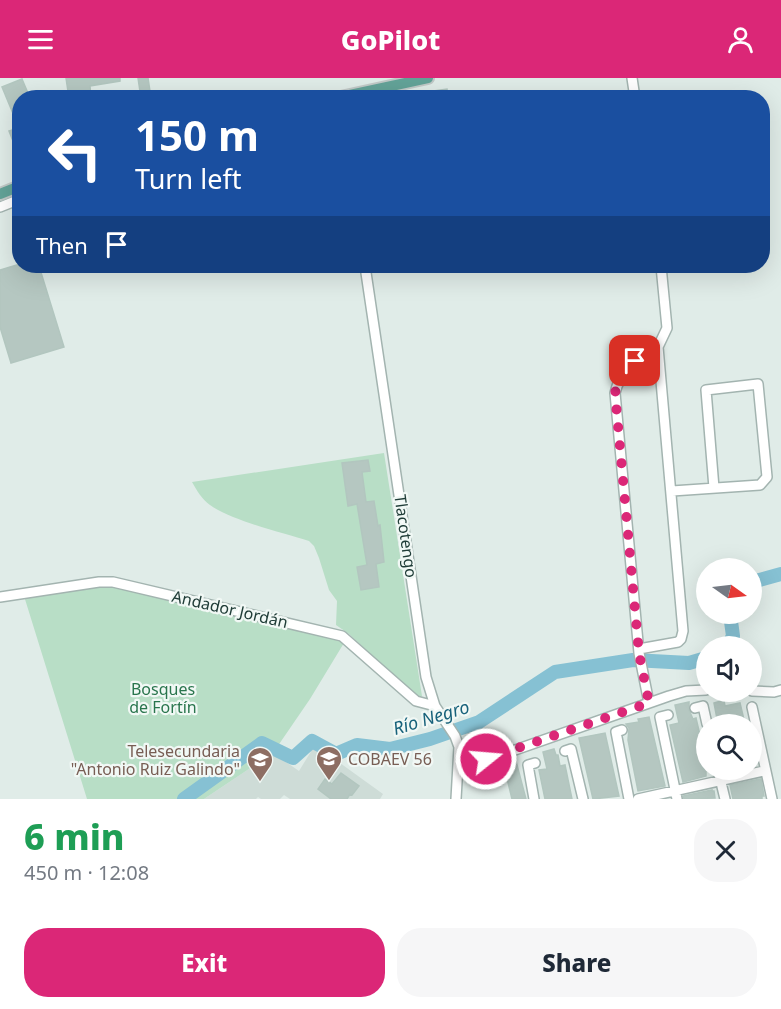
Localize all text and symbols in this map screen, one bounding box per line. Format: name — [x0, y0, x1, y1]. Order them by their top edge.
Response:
text: GoPilot — [341, 21, 440, 58]
icon: menu — [24, 23, 57, 56]
icon: person — [724, 23, 757, 56]
text: 150 m — [135, 106, 259, 163]
icon: left — [36, 114, 114, 192]
text: Turn left — [135, 160, 241, 197]
icon: arrive — [100, 228, 133, 261]
text: Then — [36, 230, 88, 260]
pin — [609, 335, 660, 386]
icon: arrive — [618, 344, 651, 377]
street label: Tlacotengo — [389, 493, 423, 579]
north arrow — [696, 558, 762, 624]
map controls — [696, 558, 762, 780]
street label: Andador Jordán — [170, 585, 290, 633]
button: sound — [696, 636, 762, 702]
park label: Bosques de Fortín — [129, 678, 197, 718]
water label: Río Negro — [390, 694, 472, 740]
button: search — [696, 714, 762, 780]
position arrow — [454, 727, 518, 791]
place label: Telesecundaria "Antonio Ruiz Galindo" — [71, 740, 240, 780]
school or university icon: COBAEV 56 — [314, 744, 344, 782]
school or university icon: Telesecundaria "Antonio Ruiz Galindo" — [245, 745, 275, 783]
place label: COBAEV 56 — [348, 748, 432, 770]
text: 6 min — [24, 812, 125, 861]
button: close — [694, 819, 757, 882]
text: 450 m · 12:08 — [24, 859, 149, 886]
button: Exit — [24, 928, 385, 997]
button: Share — [397, 928, 757, 997]

